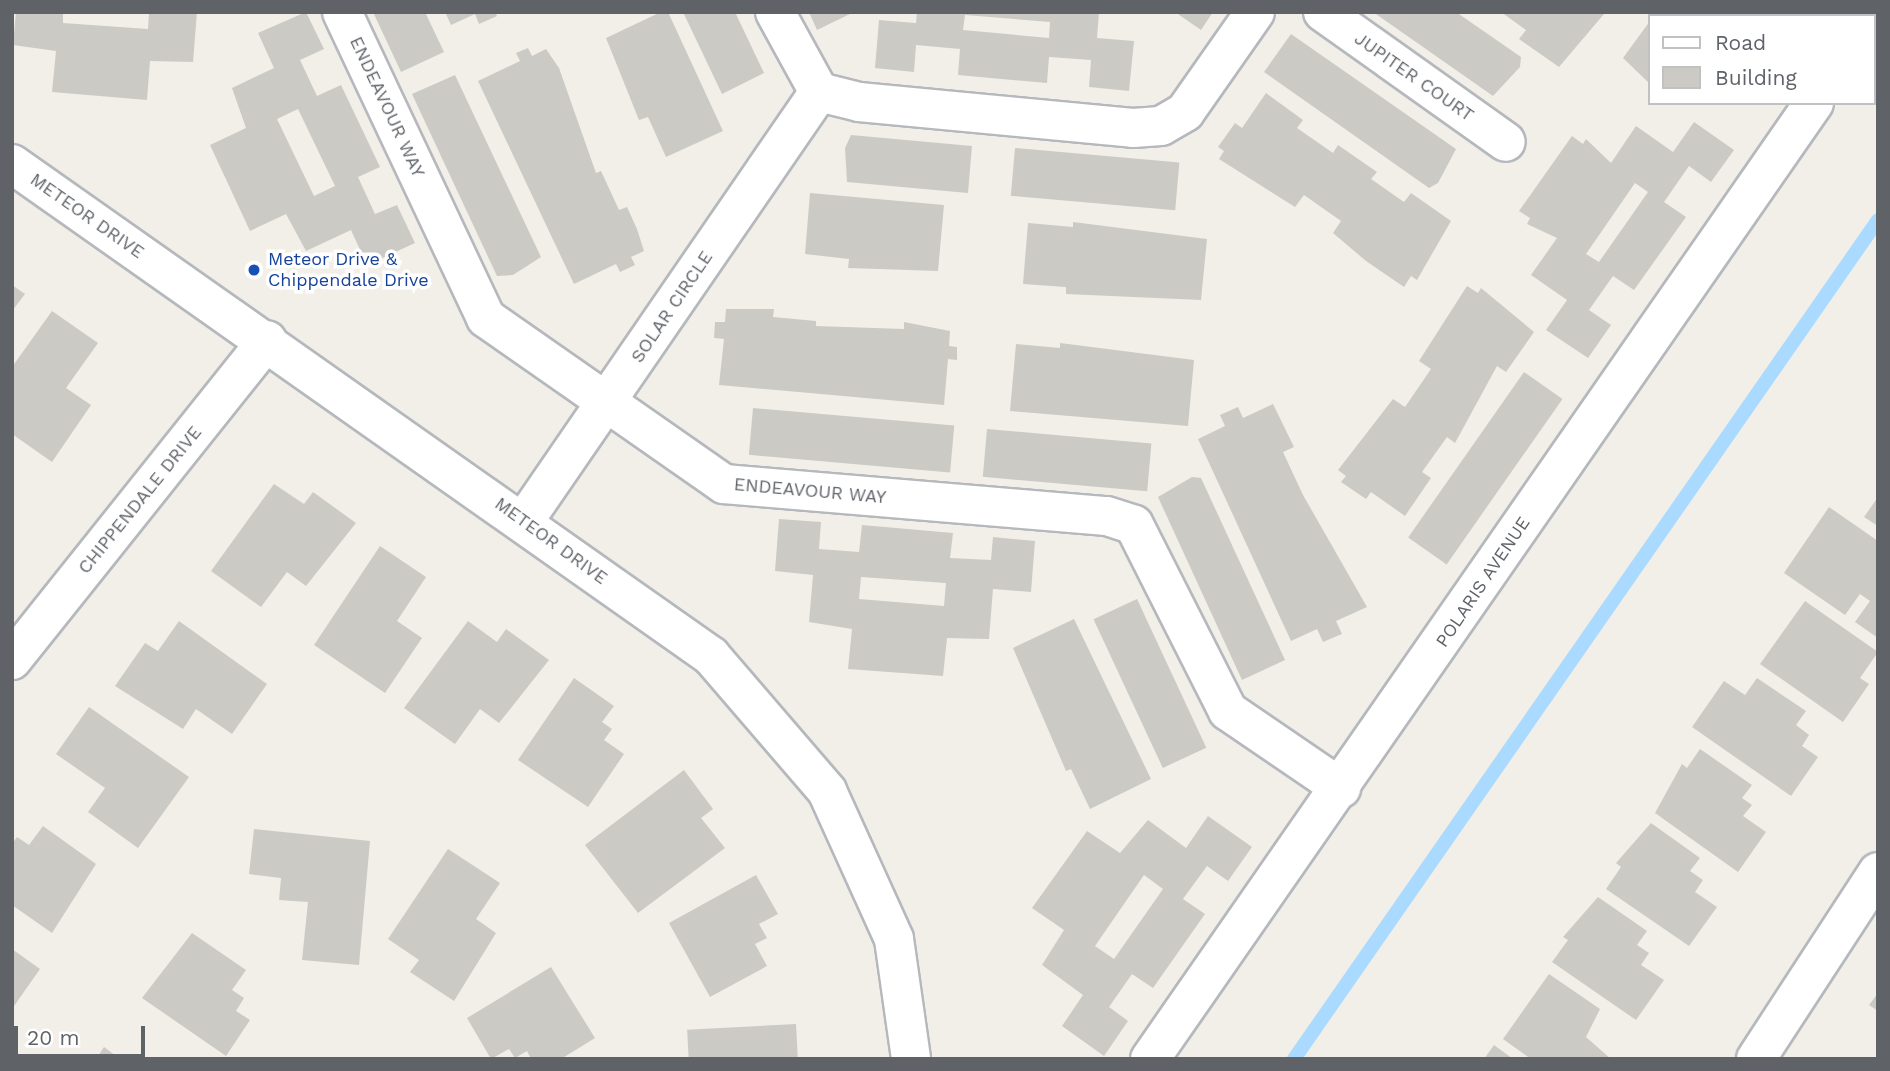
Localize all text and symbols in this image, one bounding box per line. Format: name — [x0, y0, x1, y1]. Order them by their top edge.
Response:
legend — [1648, 14, 1876, 105]
street label: JUPITER COURT — [1350, 28, 1478, 126]
text: Road — [1715, 30, 1766, 55]
street label: ENDEAVOUR WAY — [345, 33, 429, 181]
text: Building — [1715, 65, 1797, 90]
street label: METEOR DRIVE — [26, 169, 148, 263]
street label: SOLAR CIRCLE — [627, 247, 717, 367]
place label: Meteor Drive & Chippendale Drive — [268, 249, 429, 292]
marker: Meteor Drive & Chippendale Drive — [246, 262, 262, 278]
street label: CHIPPENDALE DRIVE — [74, 422, 206, 578]
street label: ENDEAVOUR WAY — [733, 474, 887, 508]
street label: METEOR DRIVE — [490, 493, 612, 589]
street label: POLARIS AVENUE — [1431, 512, 1535, 652]
scale bar — [18, 1012, 149, 1056]
text: 20 m — [27, 1025, 79, 1050]

